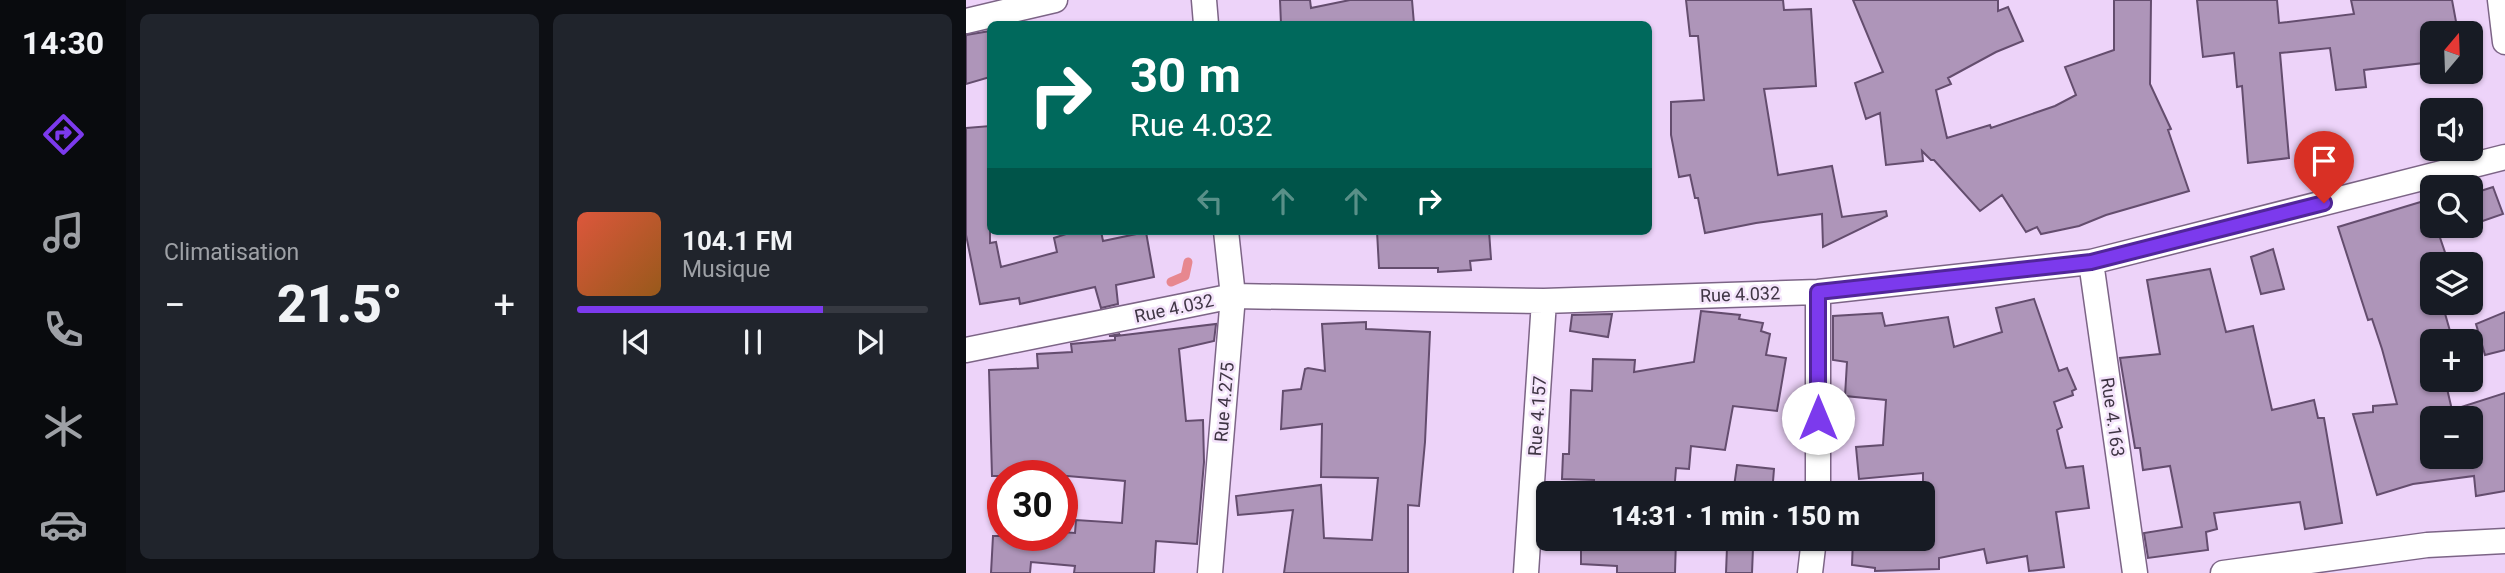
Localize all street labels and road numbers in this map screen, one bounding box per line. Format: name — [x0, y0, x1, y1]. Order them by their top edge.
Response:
street label: Rue 4.032 — [1700, 282, 1780, 306]
street label: Rue 4.032 — [1133, 289, 1215, 327]
street label: Rue 4.275 — [1210, 361, 1238, 443]
street label: Rue 4.157 — [1524, 375, 1550, 457]
street label: Rue 4.163 — [2097, 376, 2129, 458]

